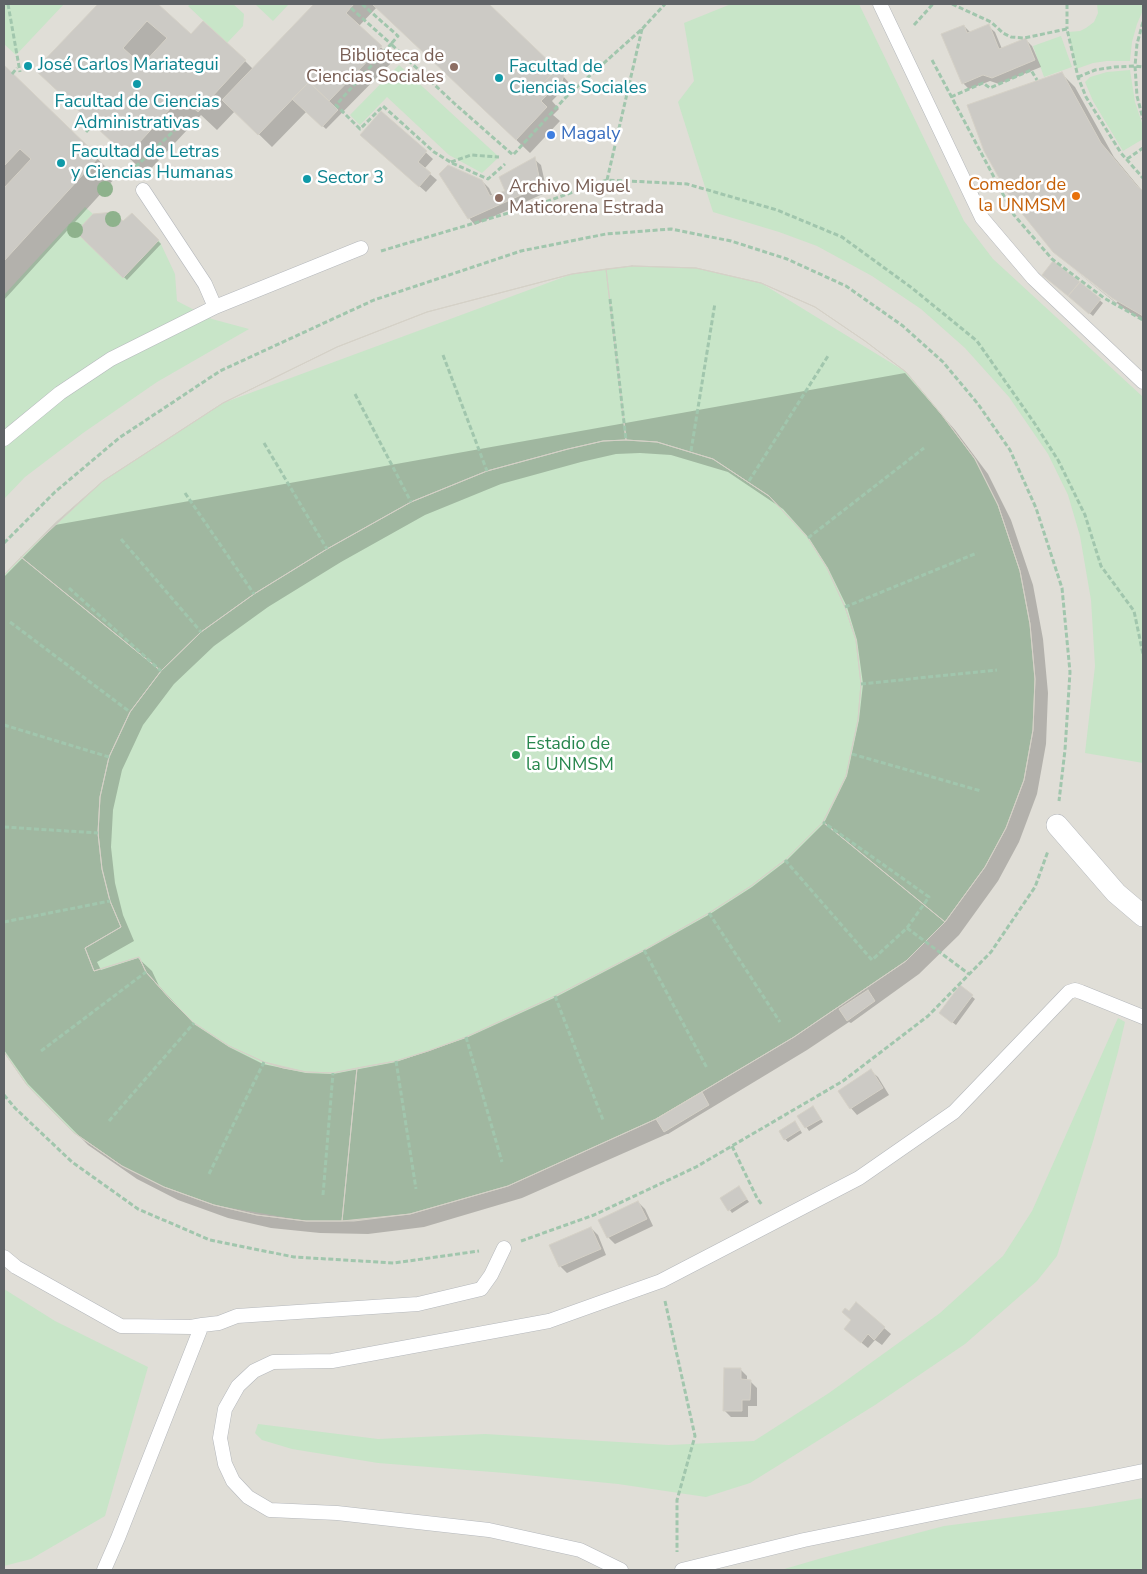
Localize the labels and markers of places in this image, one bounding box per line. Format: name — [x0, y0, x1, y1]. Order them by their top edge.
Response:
place label: Biblioteca de Ciencias Sociales — [306, 46, 444, 88]
place label: José Carlos Mariategui — [38, 55, 219, 77]
place label: Facultad de Ciencias Sociales — [509, 57, 647, 100]
marker: José Carlos Mariategui — [22, 60, 34, 72]
marker: Biblioteca de Ciencias Sociales — [448, 61, 460, 73]
marker: Facultad de Ciencias Sociales — [493, 72, 505, 84]
marker: Facultad de Ciencias Administrativas — [131, 78, 143, 90]
place label: Facultad de Ciencias Administrativas — [54, 92, 220, 134]
place label: Magaly — [561, 124, 620, 146]
marker: Magaly — [545, 129, 557, 141]
place label: Facultad de Letras y Ciencias Humanas — [71, 142, 233, 184]
marker: Facultad de Letras y Ciencias Humanas — [55, 157, 67, 169]
place label: Sector 3 — [317, 168, 384, 190]
marker: Sector 3 — [301, 173, 313, 185]
place label: Comedor de la UNMSM — [968, 175, 1066, 218]
place label: Archivo Miguel Maticorena Estrada — [509, 177, 664, 220]
marker: Comedor de la UNMSM — [1070, 190, 1082, 202]
marker: Archivo Miguel Maticorena Estrada — [493, 192, 505, 204]
place label: Estadio de la UNMSM — [526, 734, 614, 776]
marker: Estadio de la UNMSM — [510, 749, 522, 761]

